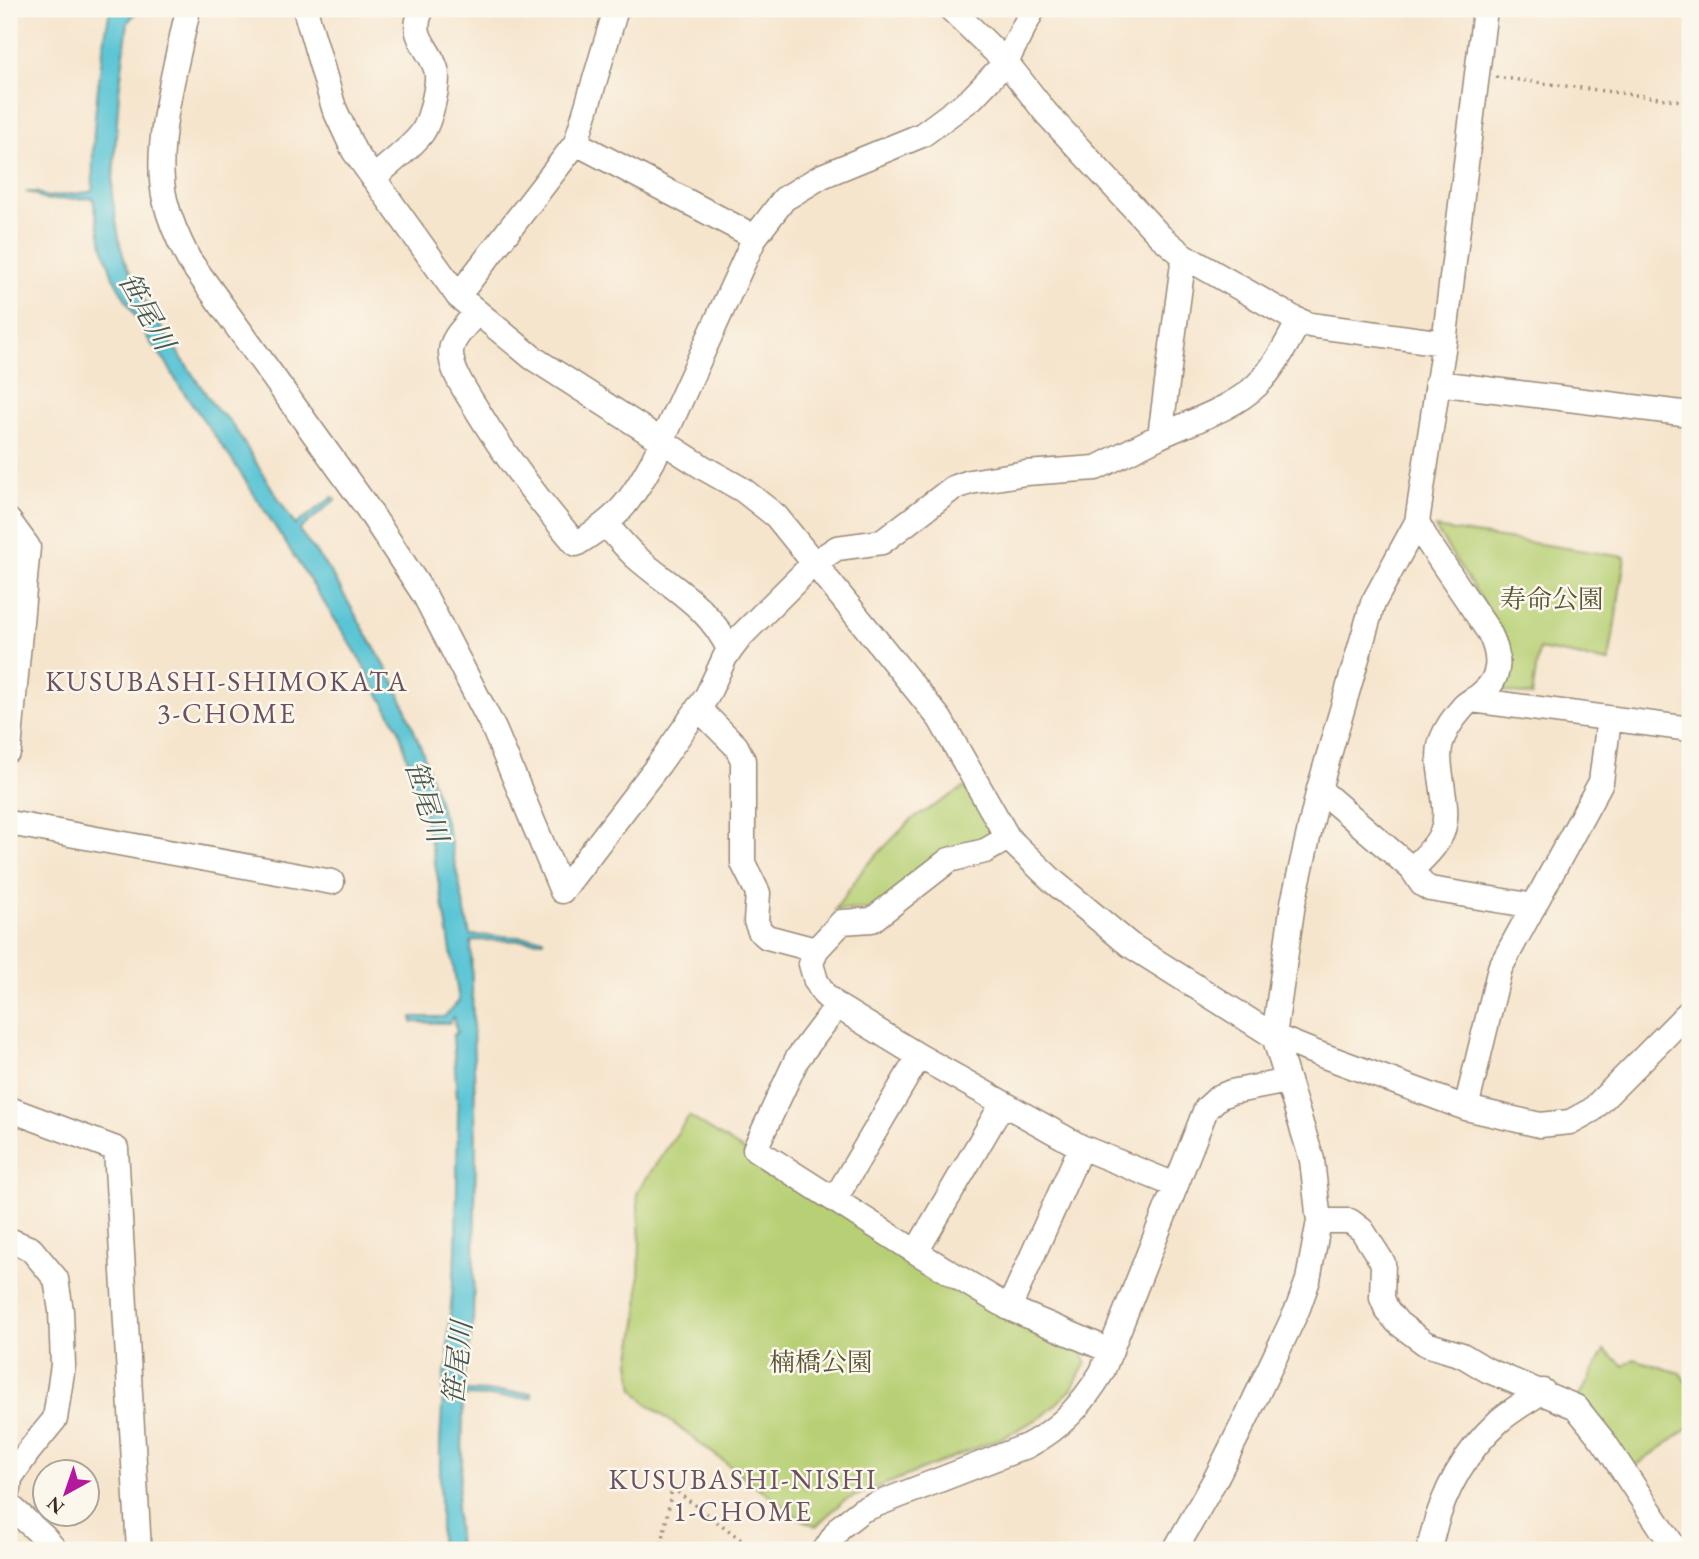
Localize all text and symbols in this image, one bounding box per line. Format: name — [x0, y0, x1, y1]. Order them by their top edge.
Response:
water label: 笹尾川 — [111, 266, 185, 359]
park label: 寿命公園 — [1500, 582, 1604, 616]
district label: KUSUBASHI-SHIMOKATA 3-CHOME — [45, 663, 409, 731]
water label: 笹尾川 — [398, 756, 457, 849]
water label: 笹尾川 — [435, 1316, 480, 1407]
park label: 楠橋公園 — [769, 1345, 873, 1379]
north arrow — [32, 1458, 102, 1528]
district label: KUSUBASHI-NISHI 1-CHOME — [608, 1461, 878, 1529]
text: N — [41, 1491, 69, 1520]

